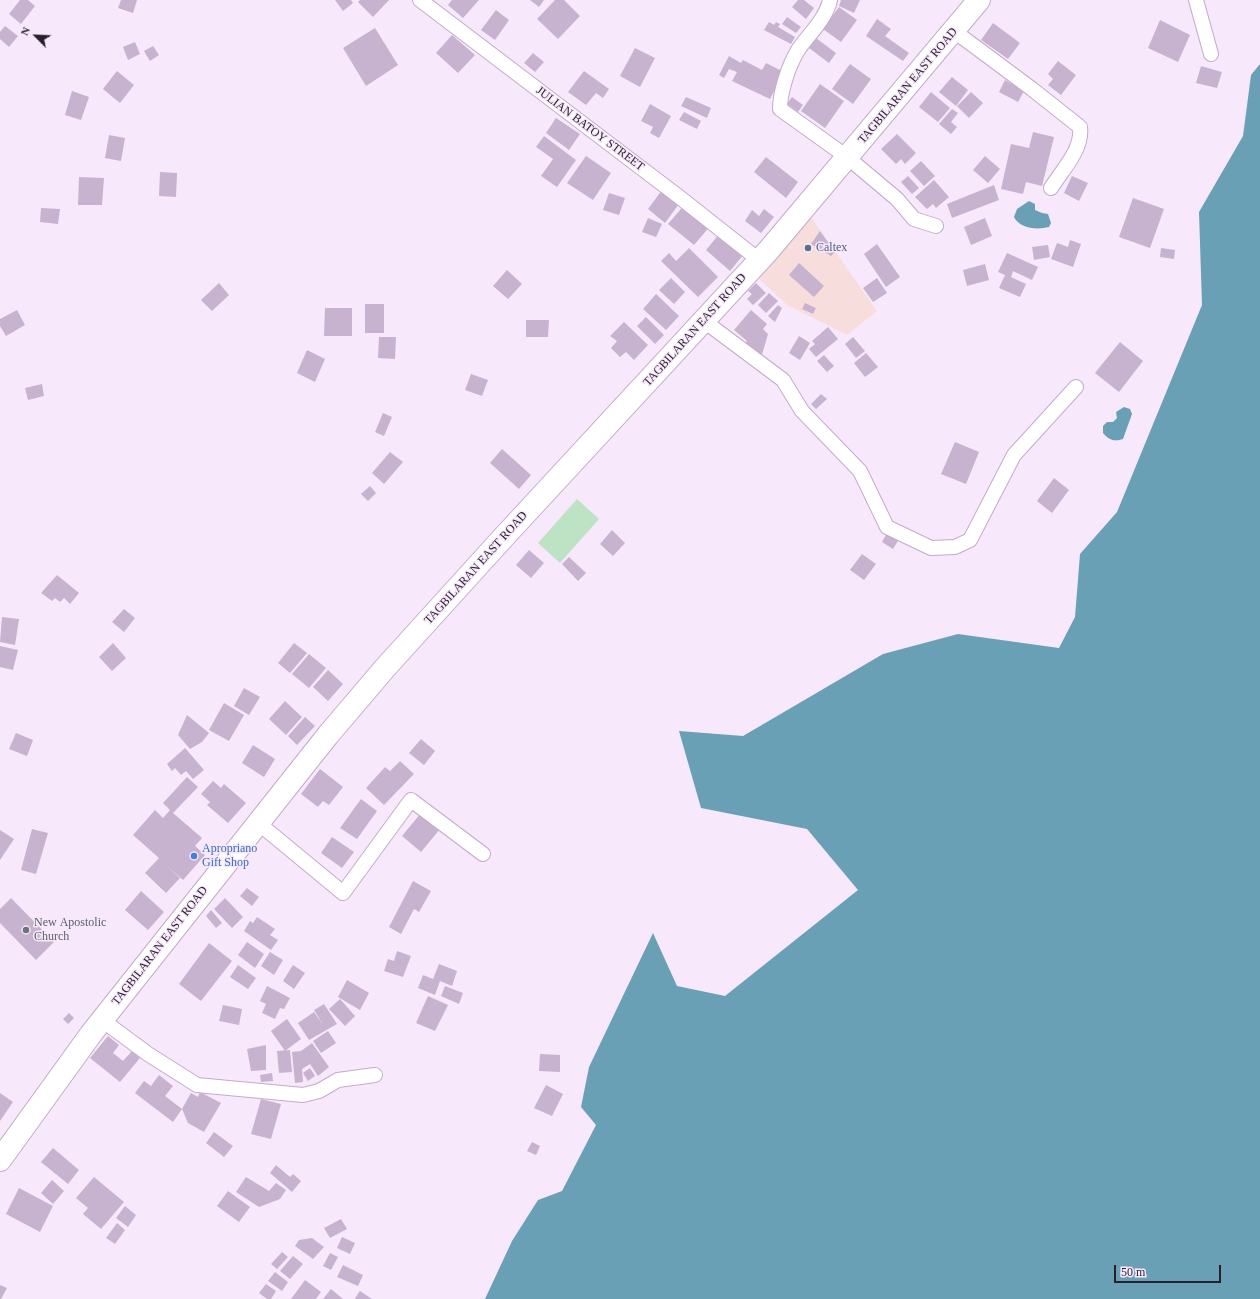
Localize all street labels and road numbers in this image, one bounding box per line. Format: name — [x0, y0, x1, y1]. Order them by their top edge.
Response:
street label: TAGBILARAN EAST ROAD — [855, 25, 961, 147]
street label: JULIAN BATOY STREET — [533, 84, 647, 174]
street label: TAGBILARAN EAST ROAD — [640, 271, 750, 389]
street label: TAGBILARAN EAST ROAD — [421, 509, 531, 627]
street label: TAGBILARAN EAST ROAD — [109, 884, 211, 1008]

